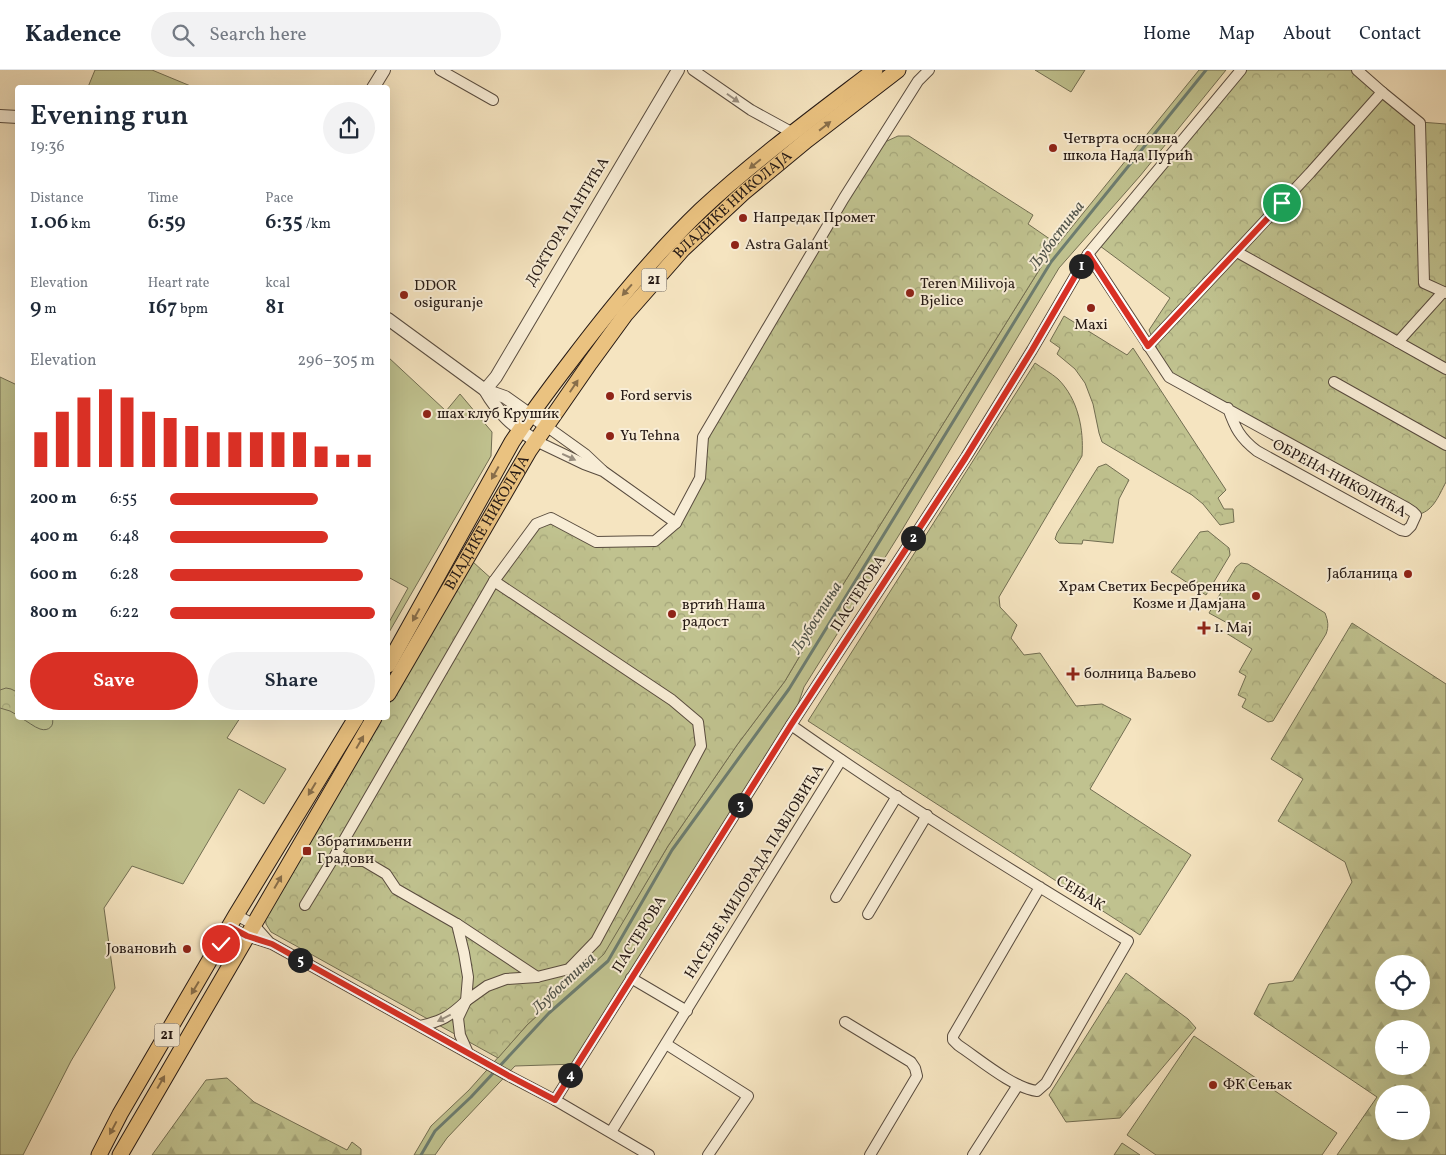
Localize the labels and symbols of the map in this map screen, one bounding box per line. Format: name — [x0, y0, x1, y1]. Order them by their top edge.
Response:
one-way arrow — [727, 93, 740, 103]
one-way arrow — [818, 121, 832, 131]
place label: Четврта основна школа Нада Пурић — [1063, 129, 1193, 167]
marker: Четврта основна школа Нада Пурић — [1047, 142, 1059, 154]
street label: ВЛАДИКЕ НИКОЛАЈА — [669, 146, 797, 263]
street label: ДОКТОРА ПАНТИЋА — [521, 153, 615, 291]
one-way arrow — [749, 158, 762, 169]
pin — [1261, 182, 1303, 224]
water label: Љубостиња — [1023, 196, 1091, 276]
place label: Напредак Промет — [753, 208, 876, 229]
marker: Напредак Промет — [737, 212, 749, 224]
place label: Astra Galant — [745, 235, 829, 256]
marker: Astra Galant — [729, 239, 741, 251]
pin: 1 — [1068, 254, 1094, 278]
road number: 21 — [642, 268, 666, 292]
place label: Teren Milivoja Bjelice — [920, 274, 1015, 312]
place label: DDOR osiguranje — [414, 276, 483, 314]
one-way arrow — [621, 283, 633, 295]
marker: Teren Milivoja Bjelice — [904, 287, 916, 299]
marker: DDOR osiguranje — [398, 289, 410, 301]
marker: Maxi — [1085, 302, 1097, 314]
place label: Maxi — [1074, 315, 1108, 336]
one-way arrow — [569, 379, 579, 393]
place label: Ford servis — [620, 386, 692, 407]
marker: Ford servis — [604, 390, 616, 402]
place label: шах клуб Крушик — [437, 404, 559, 425]
marker: шах клуб Крушик — [421, 408, 433, 420]
place label: Yu Tehna — [620, 426, 680, 447]
marker: Yu Tehna — [604, 430, 616, 442]
street label: ОБРЕНА НИКОЛИЋА — [1268, 435, 1410, 524]
street label: ВЛАДИКЕ НИКОЛАЈА — [440, 451, 535, 594]
one-way arrow — [562, 453, 576, 461]
one-way arrow — [491, 465, 499, 480]
pin: 2 — [900, 526, 926, 550]
street label: ПАСТЕРОВА — [826, 551, 892, 637]
place label: Јабланица — [1327, 564, 1398, 585]
marker: Јабланица — [1402, 568, 1414, 580]
water label: Љубостиња — [786, 577, 848, 659]
place label: Храм Светих Бесребреника Козме и Дамјана — [1059, 577, 1246, 615]
marker: Храм Светих Бесребреника Козме и Дамјана — [1250, 590, 1262, 602]
place label: вртић Наша радост — [682, 595, 765, 633]
one-way arrow — [412, 607, 420, 622]
marker: вртић Наша радост — [666, 608, 678, 620]
place label: 1. Мај — [1214, 618, 1252, 639]
marker: 1. Мај — [1198, 622, 1210, 634]
place label: болница Ваљево — [1084, 664, 1196, 685]
marker: болница Ваљево — [1066, 667, 1080, 681]
one-way arrow — [355, 735, 364, 748]
street label: НАСЕЉЕ МИЛОРАДА ПАВЛОВИЋА — [680, 760, 830, 983]
one-way arrow — [308, 783, 317, 796]
pin: 3 — [728, 792, 752, 818]
place label: Збратимљени Градови — [317, 832, 412, 870]
marker: Збратимљени Градови — [301, 845, 313, 857]
street label: СЕЊАК — [1052, 871, 1108, 917]
one-way arrow — [273, 876, 282, 889]
street label: ПАСТЕРОВА — [608, 892, 672, 978]
pin — [200, 923, 242, 965]
place label: Јовановић — [106, 939, 177, 960]
marker: Јовановић — [181, 943, 193, 955]
pin: 5 — [288, 948, 312, 972]
water label: Љубостиња — [526, 948, 602, 1021]
one-way arrow — [190, 981, 199, 994]
one-way arrow — [437, 1014, 451, 1022]
road number: 21 — [154, 1024, 180, 1046]
pin: 4 — [558, 1062, 582, 1088]
place label: ФК Сењак — [1223, 1075, 1292, 1096]
one-way arrow — [157, 1076, 166, 1089]
marker: ФК Сењак — [1207, 1079, 1219, 1091]
one-way arrow — [108, 1121, 117, 1135]

